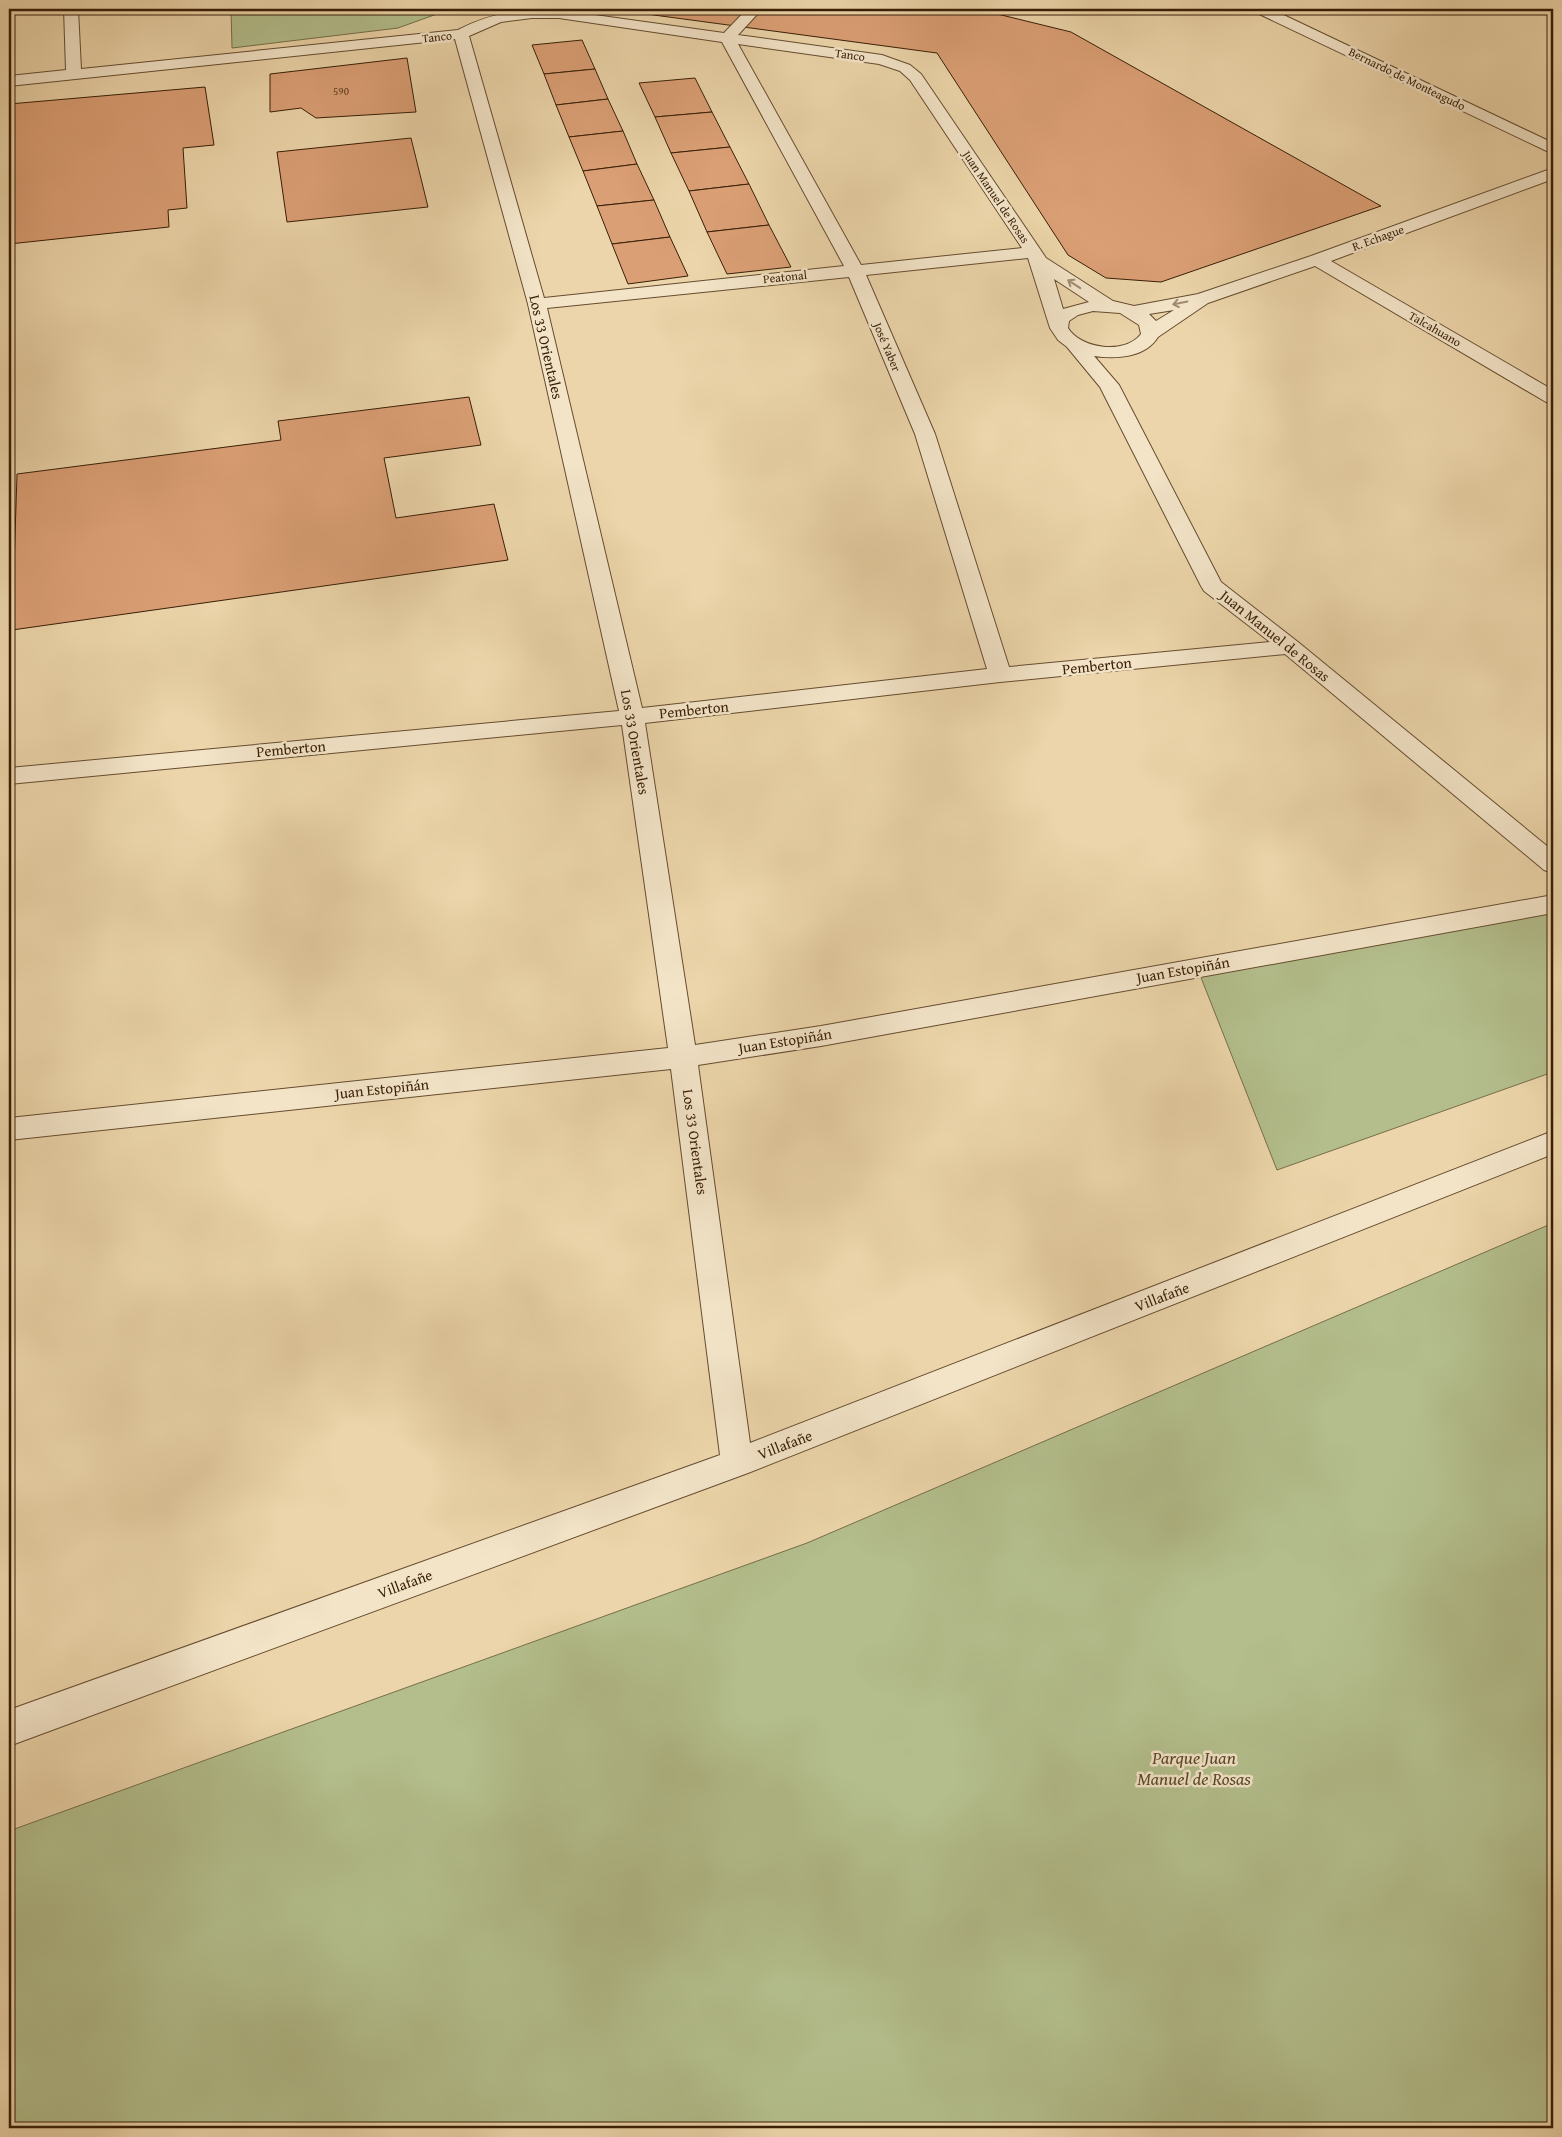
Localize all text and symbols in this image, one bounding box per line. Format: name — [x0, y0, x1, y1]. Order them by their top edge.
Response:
street label: Tanco — [421, 26, 453, 47]
street label: Bernardo de Monteagudo — [1346, 43, 1468, 114]
street label: Tanco — [834, 44, 866, 65]
house number: 590 — [333, 83, 349, 99]
street label: Juan Manuel de Rosas — [958, 145, 1034, 247]
street label: R. Echague — [1349, 220, 1407, 255]
street label: Peatonal — [762, 266, 808, 287]
one-way arrow — [1067, 279, 1081, 289]
street label: Los 33 Orientales — [524, 293, 569, 401]
one-way arrow — [1173, 299, 1189, 308]
street label: Talcahuano — [1406, 307, 1465, 350]
street label: José Yaber — [869, 318, 905, 374]
street label: Juan Manuel de Rosas — [1214, 583, 1335, 687]
street label: Pemberton — [1061, 651, 1133, 680]
street label: Los 33 Orientales — [616, 688, 655, 796]
street label: Pemberton — [658, 695, 730, 724]
street label: Pemberton — [255, 735, 327, 762]
street label: Juan Estopiñán — [1133, 951, 1232, 988]
street label: Juan Estopiñán — [735, 1023, 834, 1059]
street label: Juan Estopiñán — [332, 1073, 431, 1104]
street label: Los 33 Orientales — [678, 1088, 713, 1196]
street label: Villafañe — [1131, 1277, 1192, 1317]
street label: Villafañe — [754, 1425, 815, 1465]
street label: Villafañe — [374, 1564, 435, 1603]
park label: Parque Juan Manuel de Rosas — [1137, 1744, 1251, 1792]

